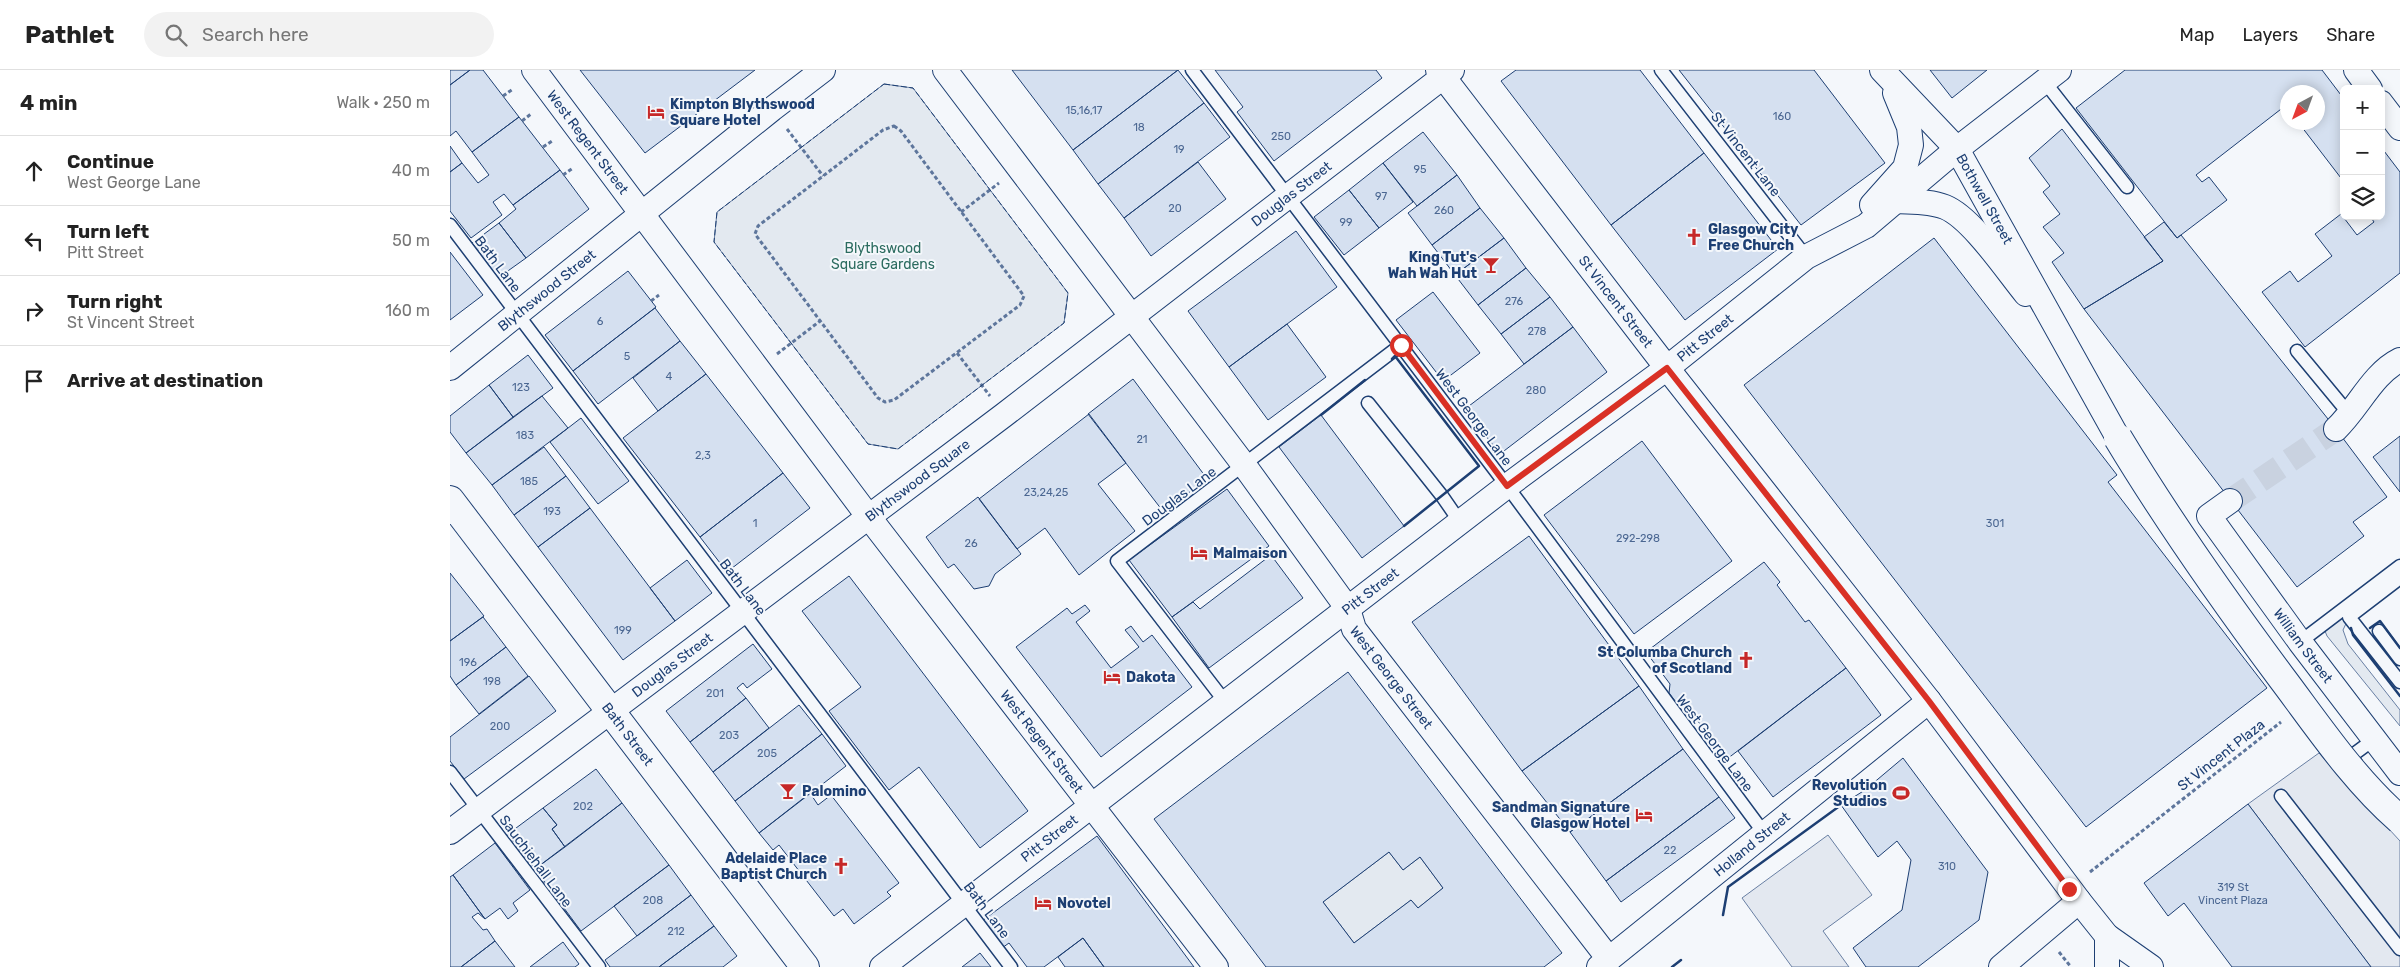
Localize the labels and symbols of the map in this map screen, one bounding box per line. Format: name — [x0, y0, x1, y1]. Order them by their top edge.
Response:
north arrow — [2280, 85, 2325, 130]
street label: West Regent Street — [543, 87, 632, 198]
place label: Kimpton Blythswood Square Hotel — [670, 96, 815, 129]
hotel icon: Kimpton Blythswood Square Hotel — [646, 102, 666, 122]
house number: 15,16,17 — [1066, 104, 1103, 117]
street label: St Vincent Lane — [1707, 108, 1784, 200]
house number: 160 — [1773, 110, 1791, 123]
house number: 18 — [1133, 121, 1145, 134]
house number: 250 — [1271, 130, 1291, 143]
house number: 19 — [1173, 143, 1185, 156]
street label: Bothwell Street — [1952, 151, 2017, 248]
street label: Douglas Street — [1248, 158, 1336, 230]
house number: 95 — [1413, 163, 1427, 176]
house number: 97 — [1375, 190, 1387, 203]
house number: 20 — [1168, 202, 1182, 215]
house number: 260 — [1434, 204, 1454, 217]
house number: 99 — [1339, 216, 1353, 229]
place label: Glasgow City Free Church — [1708, 221, 1799, 254]
church icon: Glasgow City Free Church — [1684, 227, 1704, 247]
street label: Bath Lane — [471, 233, 524, 296]
park label: Blythswood Square Gardens — [831, 240, 935, 273]
street label: Blythswood Street — [495, 246, 600, 335]
place label: King Tut's Wah Wah Hut — [1388, 249, 1477, 282]
street label: St Vincent Street — [1575, 252, 1657, 352]
bar icon: King Tut's Wah Wah Hut — [1481, 255, 1501, 275]
house number: 276 — [1505, 295, 1524, 308]
street label: Pitt Street — [1674, 310, 1737, 366]
house number: 6 — [597, 315, 604, 328]
house number: 278 — [1527, 325, 1547, 338]
route start — [1390, 334, 1413, 357]
house number: 5 — [624, 350, 631, 363]
street label: West George Lane — [1432, 365, 1516, 469]
house number: 4 — [666, 370, 673, 383]
house number: 123 — [512, 381, 530, 394]
house number: 280 — [1526, 384, 1546, 397]
house number: 183 — [516, 429, 535, 442]
house number: 21 — [1136, 433, 1148, 446]
street label: Blythswood Square — [862, 436, 974, 525]
house number: 2,3 — [695, 449, 711, 462]
street label: Douglas Lane — [1139, 463, 1220, 530]
house number: 185 — [520, 475, 539, 488]
house number: 23,24,25 — [1024, 486, 1069, 499]
house number: 193 — [543, 505, 561, 518]
house number: 1 — [753, 517, 757, 530]
house number: 301 — [1986, 517, 2004, 530]
house number: 292-298 — [1616, 532, 1660, 545]
house number: 26 — [964, 537, 978, 550]
hotel icon: Malmaison — [1189, 543, 1209, 563]
place label: Malmaison — [1213, 545, 1287, 562]
street label: Bath Lane — [716, 556, 769, 619]
street label: Pitt Street — [1339, 564, 1403, 619]
street label: William Street — [2269, 605, 2337, 687]
street label: West George Street — [1346, 623, 1436, 733]
house number: 199 — [614, 624, 632, 637]
street label: Douglas Street — [629, 629, 717, 701]
place label: St Columba Church of Scotland — [1597, 644, 1732, 677]
church icon: St Columba Church of Scotland — [1736, 650, 1756, 670]
house number: 196 — [459, 656, 477, 669]
hotel icon: Dakota — [1102, 667, 1122, 687]
place label: Dakota — [1126, 669, 1175, 686]
house number: 198 — [483, 675, 501, 688]
house number: 201 — [706, 687, 724, 700]
street label: West Regent Street — [996, 687, 1087, 797]
street label: West George Lane — [1673, 691, 1757, 795]
street label: Bath Street — [598, 699, 657, 770]
street label: St Vincent Plaza — [2174, 716, 2268, 795]
house number: 200 — [490, 720, 510, 733]
house number: 203 — [719, 729, 739, 742]
house number: 205 — [757, 747, 777, 760]
place label: Revolution Studios — [1812, 777, 1887, 810]
bar icon: Palomino — [778, 781, 798, 801]
place label: Palomino — [802, 783, 867, 800]
sports icon: Revolution Studios — [1891, 783, 1911, 803]
place label: Sandman Signature Glasgow Hotel — [1492, 799, 1630, 832]
house number: 202 — [573, 800, 593, 813]
hotel icon: Sandman Signature Glasgow Hotel — [1634, 805, 1654, 825]
street label: Holland Street — [1710, 808, 1794, 880]
street label: Pitt Street — [1018, 811, 1082, 866]
street label: Sauchiehall Lane — [495, 812, 576, 911]
house number: 22 — [1664, 844, 1676, 857]
place label: Adelaide Place Baptist Church — [721, 850, 827, 883]
church icon: Adelaide Place Baptist Church — [831, 856, 851, 876]
house number: 310 — [1938, 860, 1956, 873]
route end — [2058, 878, 2081, 901]
street label: Bath Lane — [960, 879, 1013, 942]
house number: 319 St Vincent Plaza — [2198, 881, 2268, 907]
hotel icon: Novotel — [1033, 893, 1053, 913]
house number: 208 — [643, 894, 663, 907]
place label: Novotel — [1057, 895, 1111, 912]
house number: 212 — [667, 925, 685, 938]

